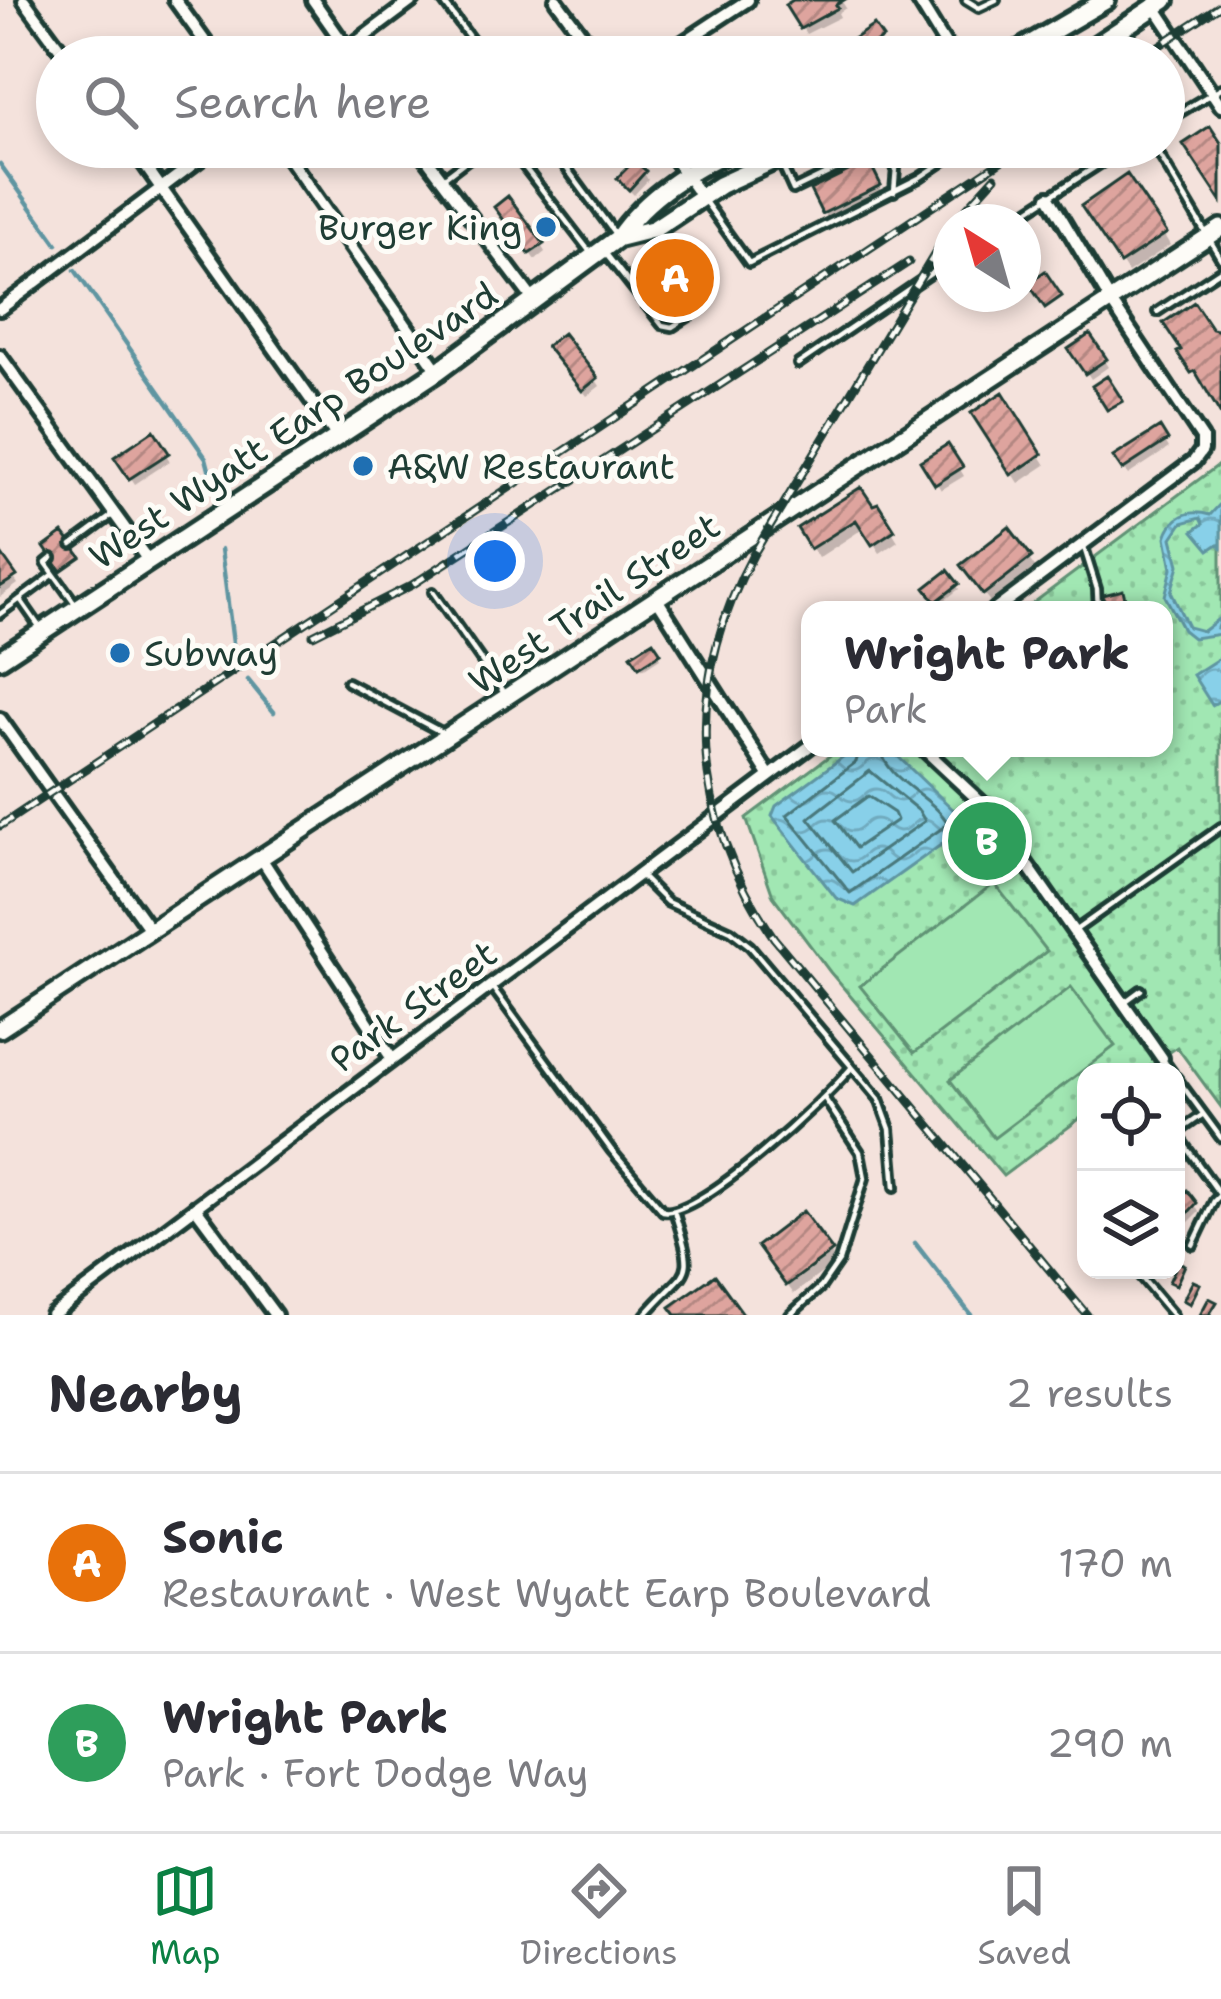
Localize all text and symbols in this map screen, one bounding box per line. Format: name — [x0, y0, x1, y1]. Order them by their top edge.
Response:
search box — [36, 36, 1185, 168]
icon: search — [78, 69, 144, 135]
text: Search here — [174, 72, 431, 132]
place label: Burger King — [318, 203, 522, 252]
north arrow — [933, 204, 1041, 312]
marker: Burger King — [533, 214, 559, 240]
pin: A — [636, 233, 714, 323]
street label: West Wyatt Earp Boulevard — [80, 270, 507, 581]
place label: A&W Restaurant — [387, 442, 675, 491]
marker: A&W Restaurant — [350, 453, 376, 479]
street label: West Trail Street — [459, 501, 729, 706]
your location — [465, 531, 525, 591]
popup — [801, 601, 1173, 757]
text: Wright Park — [844, 623, 1130, 683]
place label: Subway — [144, 629, 278, 678]
marker: Subway — [107, 640, 133, 666]
text: Park — [844, 683, 928, 735]
pin: B — [948, 796, 1026, 886]
street label: Park Street — [320, 929, 507, 1084]
map controls — [1077, 1063, 1185, 1279]
button: locate — [1077, 1063, 1185, 1171]
button: layers — [1077, 1171, 1185, 1279]
text: Nearby — [48, 1359, 243, 1427]
text: 2 results — [1006, 1367, 1173, 1419]
text: Sonic — [162, 1507, 284, 1567]
text: A — [72, 1537, 102, 1589]
text: 170 m — [1058, 1537, 1173, 1589]
text: Restaurant · West Wyatt Earp Boulevard — [162, 1567, 931, 1619]
text: Wright Park — [162, 1687, 448, 1747]
text: B — [75, 1717, 99, 1769]
text: 290 m — [1047, 1717, 1173, 1769]
text: Park · Fort Dodge Way — [162, 1747, 589, 1799]
tab: Map — [150, 1858, 221, 1975]
tab: Directions — [520, 1858, 678, 1975]
tab: Saved — [977, 1858, 1071, 1975]

